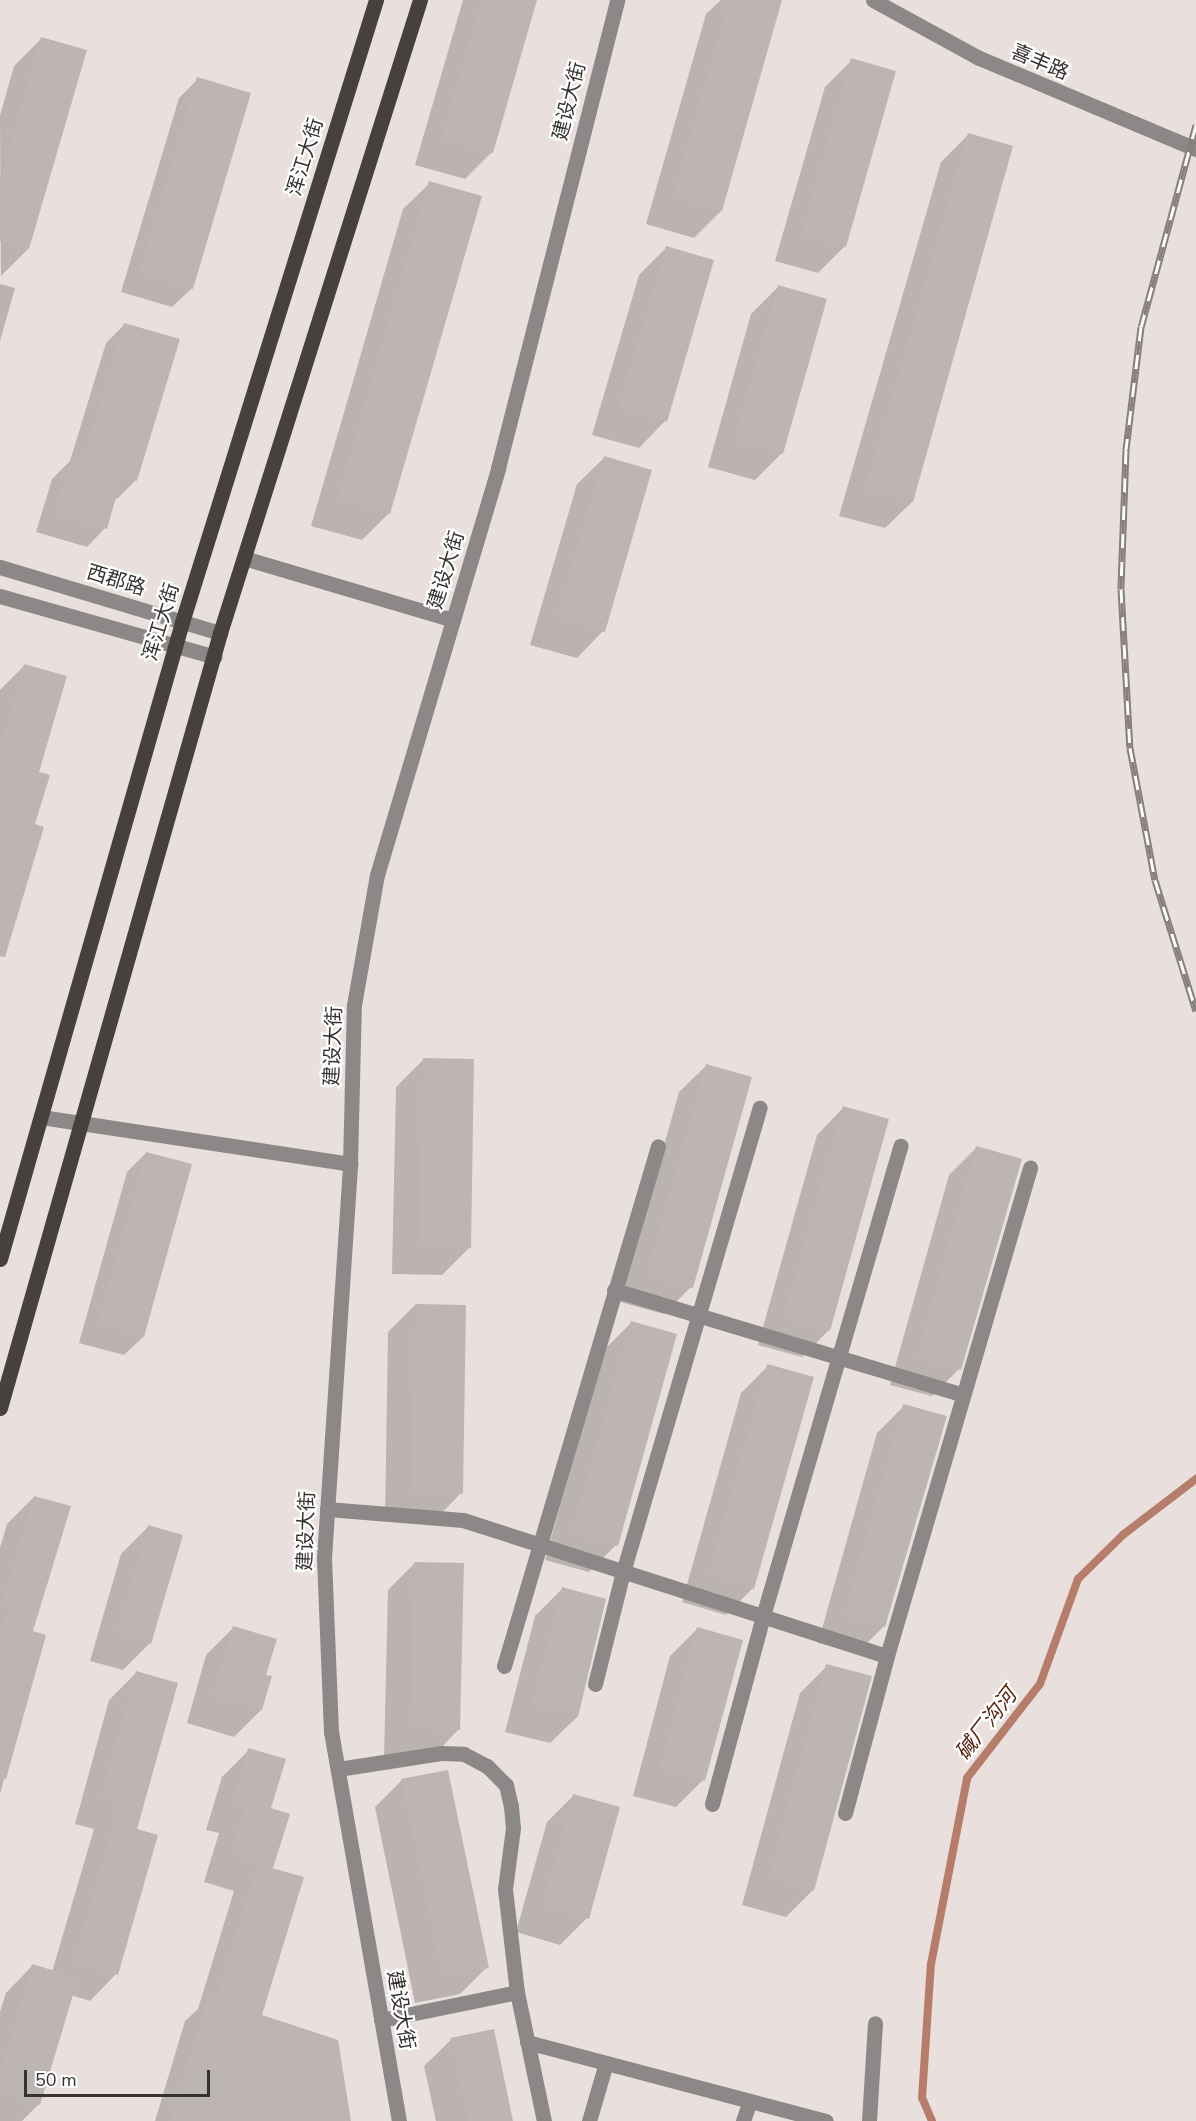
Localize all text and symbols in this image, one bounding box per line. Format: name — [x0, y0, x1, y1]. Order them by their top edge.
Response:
street label: 喜丰路 — [1008, 39, 1072, 85]
street label: 建设大街 — [548, 59, 590, 143]
street label: 浑江大街 — [282, 115, 328, 199]
street label: 建设大街 — [423, 528, 469, 612]
street label: 西郡路 — [84, 560, 148, 600]
street label: 浑江大街 — [138, 580, 184, 664]
street label: 建设大街 — [320, 1006, 346, 1086]
street label: 建设大街 — [293, 1491, 319, 1571]
water label: 碱厂沟河 — [950, 1683, 1022, 1765]
street label: 建设大街 — [382, 1969, 420, 2051]
scale bar — [27, 2058, 213, 2096]
text: 50 m — [35, 2068, 77, 2092]

